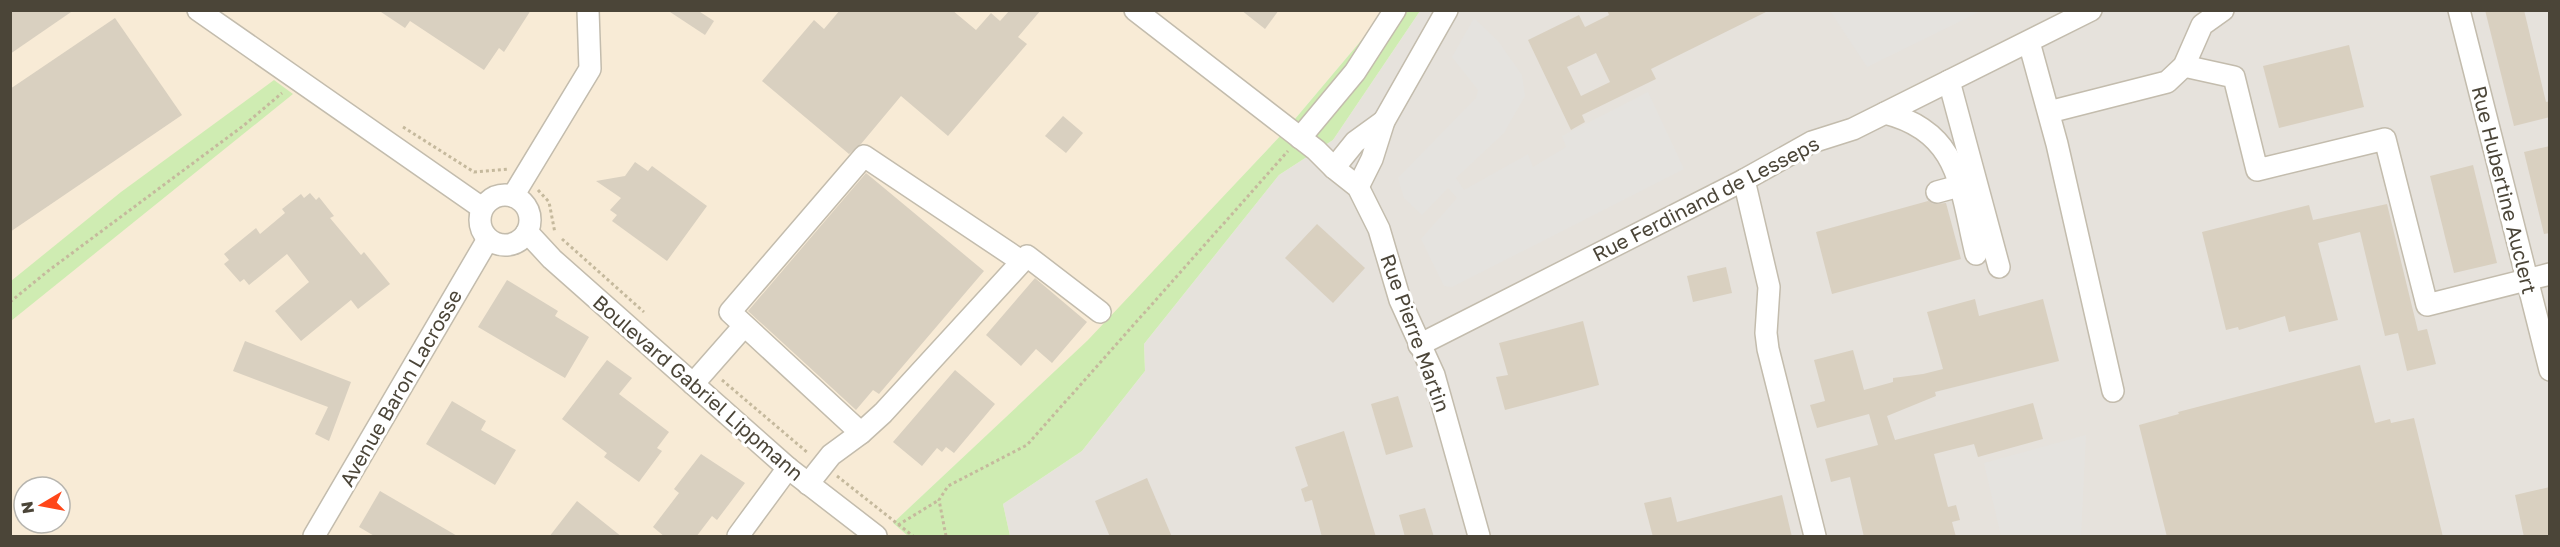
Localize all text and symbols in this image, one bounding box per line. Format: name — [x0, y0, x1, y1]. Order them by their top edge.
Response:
street label: Rue Hubertine Auclert — [2467, 83, 2542, 296]
street label: Rue Ferdinand de Lesseps — [1588, 130, 1823, 266]
street label: Rue Pierre Martin — [1376, 250, 1456, 415]
street label: Avenue Baron Lacrosse — [334, 285, 466, 490]
street label: Boulevard Gabriel Lippmann — [589, 289, 809, 485]
north arrow — [12, 475, 72, 535]
text: N — [16, 500, 38, 515]

